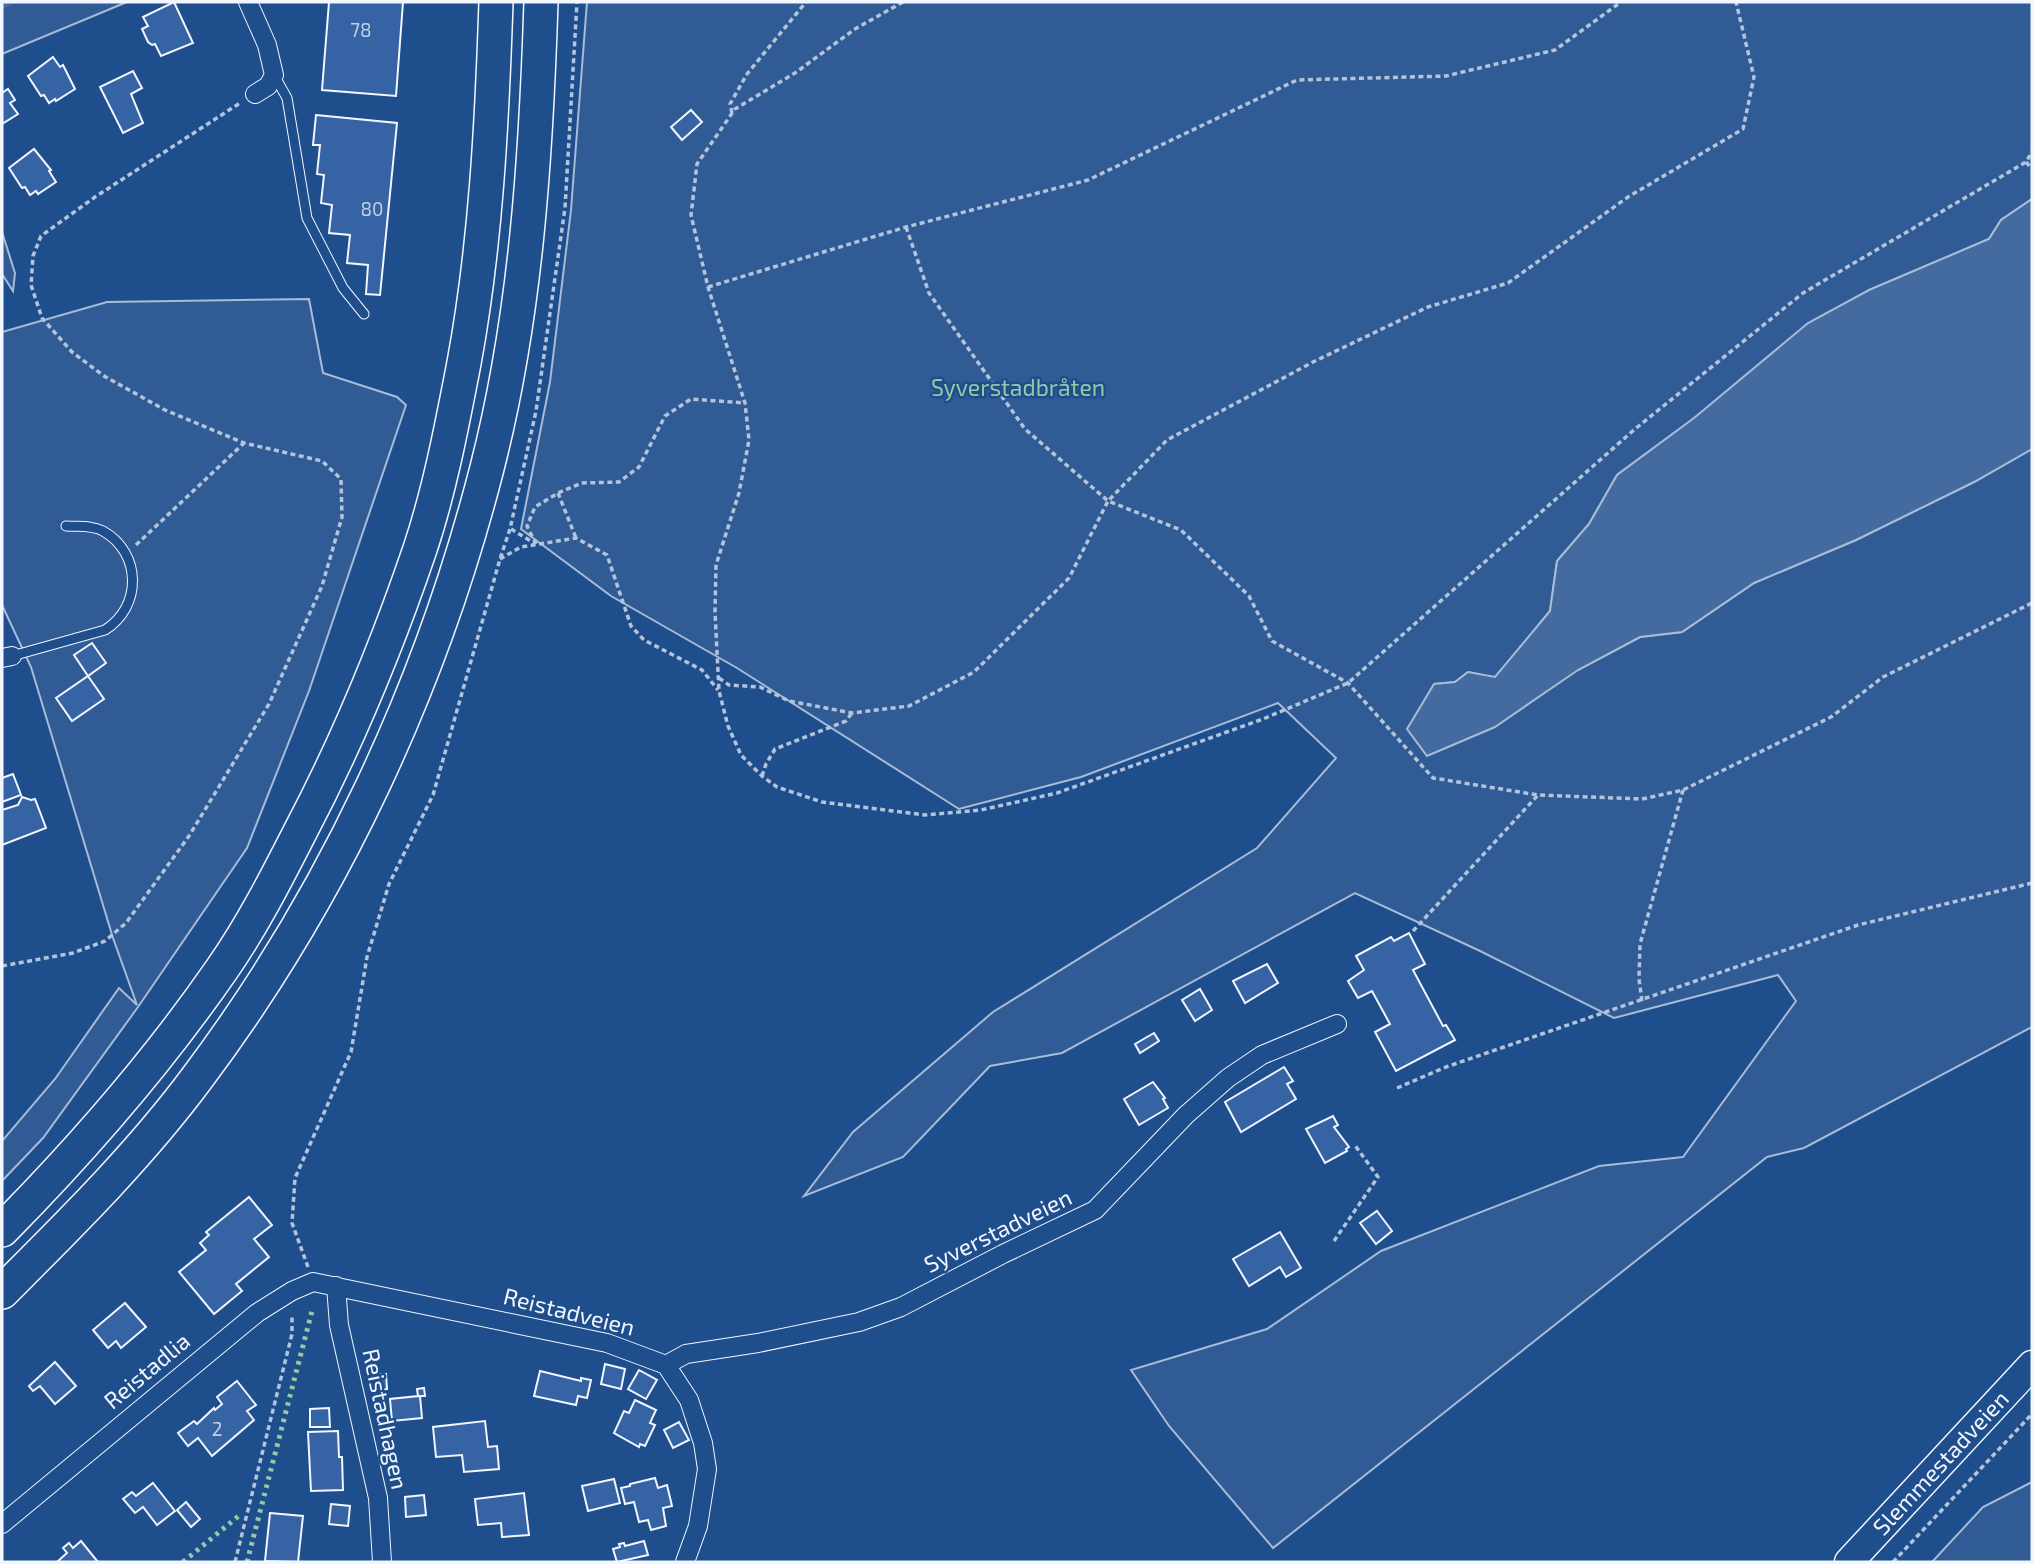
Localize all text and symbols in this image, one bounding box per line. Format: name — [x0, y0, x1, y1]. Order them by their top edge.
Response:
house number: 78 — [350, 18, 372, 41]
house number: 80 — [361, 197, 384, 220]
park label: Syverstadbråten — [931, 373, 1105, 401]
street label: Syverstadveien — [919, 1182, 1076, 1278]
street label: Reistadveien — [501, 1281, 638, 1341]
street label: Reistadlia — [98, 1326, 195, 1414]
street label: Reistadhagen — [357, 1346, 415, 1492]
street label: Slemmestadveien — [1866, 1384, 2014, 1540]
house number: 2 — [212, 1417, 222, 1440]

